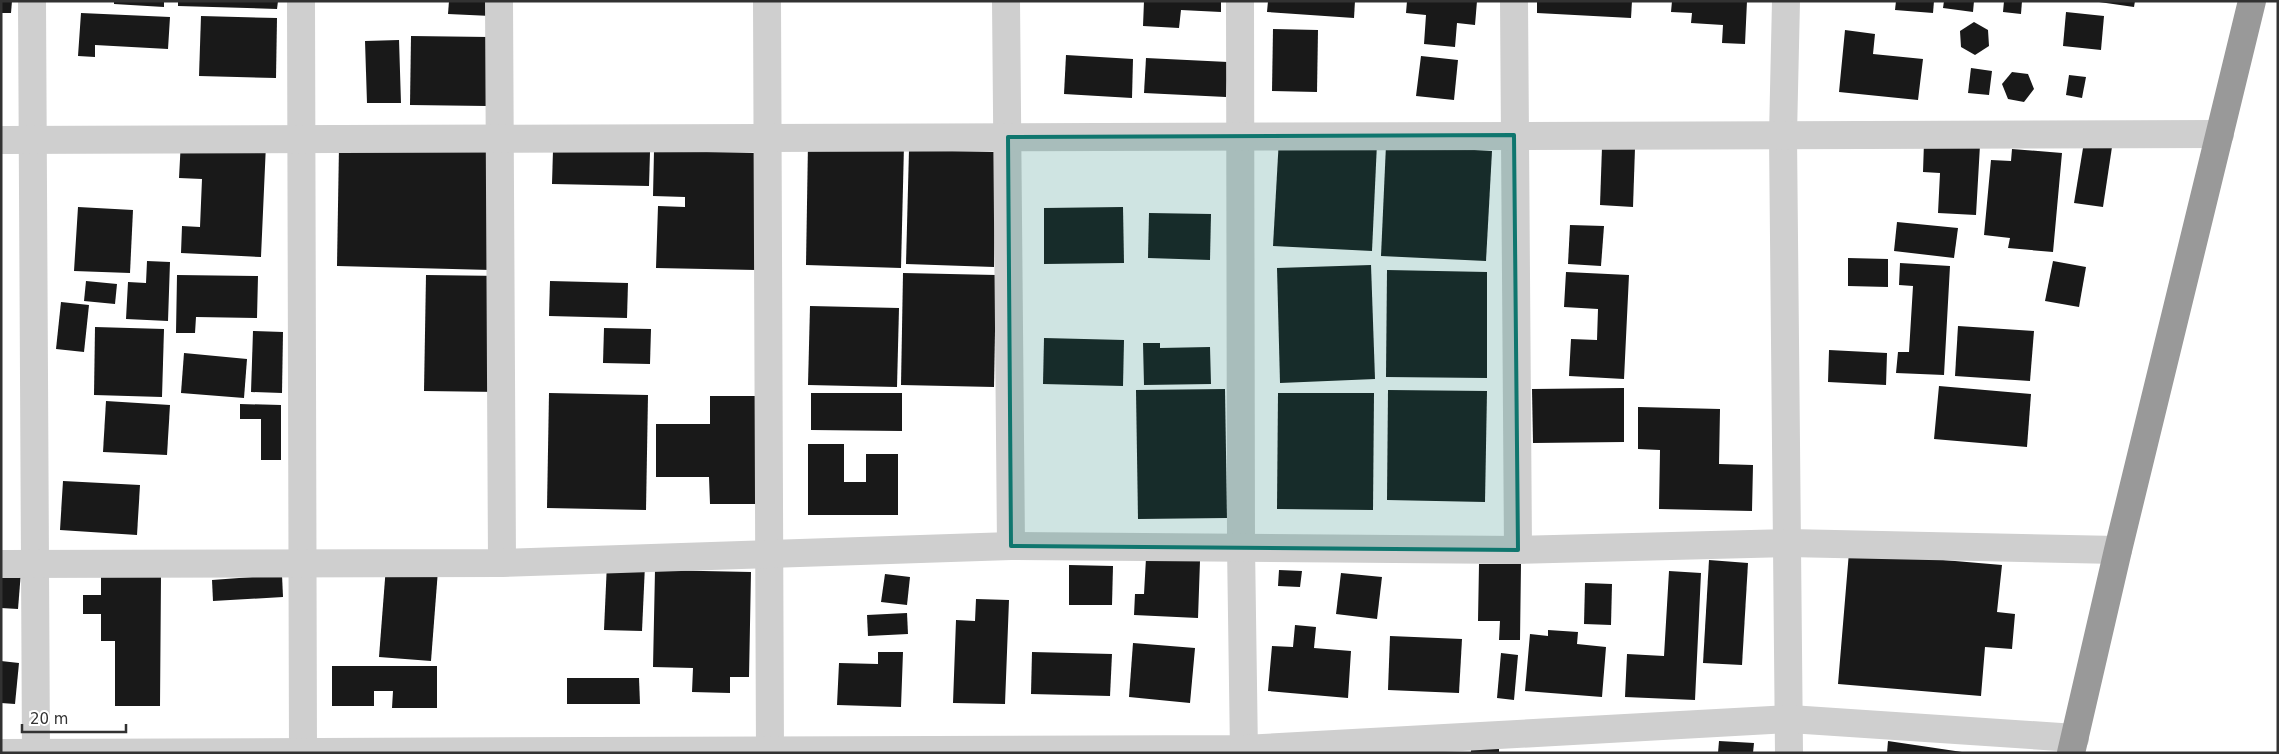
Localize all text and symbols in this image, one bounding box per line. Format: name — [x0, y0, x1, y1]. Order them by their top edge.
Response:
scale bar — [22, 702, 126, 734]
text: 20 m — [30, 710, 68, 728]

